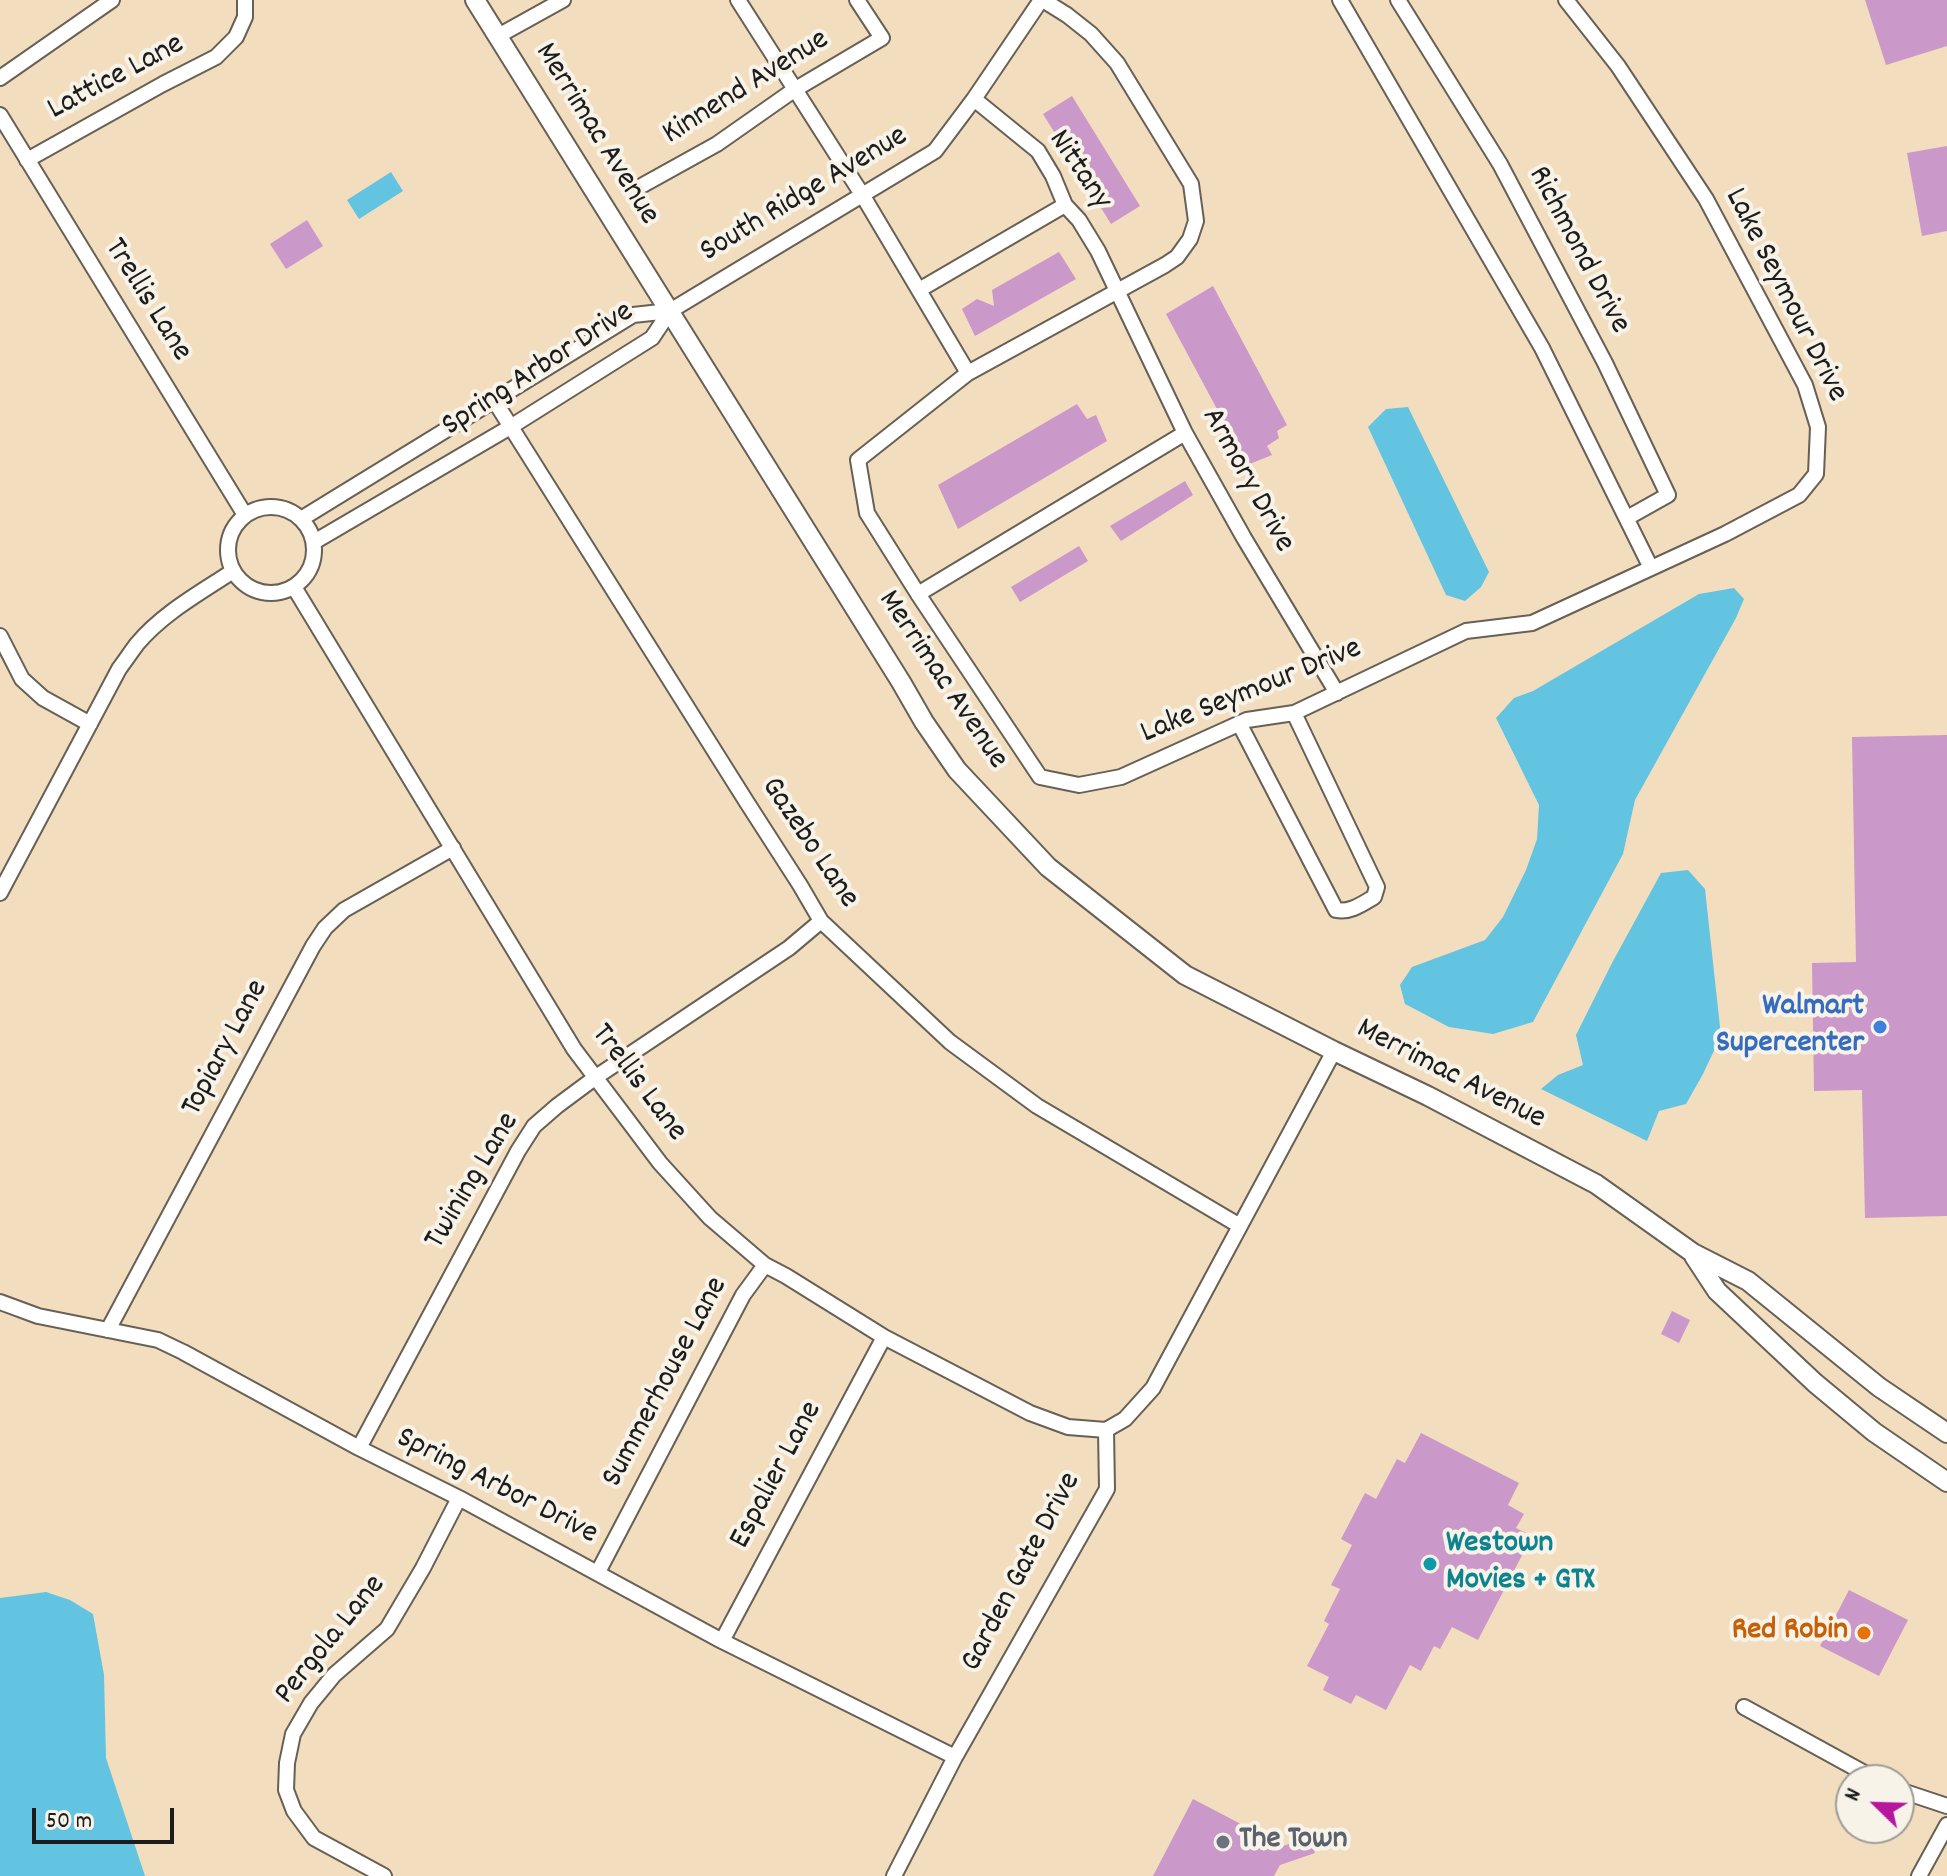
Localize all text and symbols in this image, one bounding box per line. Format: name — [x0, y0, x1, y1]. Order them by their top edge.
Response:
street label: Kinnend Avenue — [657, 23, 837, 155]
street label: Lattice Lane — [42, 27, 192, 131]
street label: Merrimac Avenue — [524, 37, 666, 233]
street label: South Ridge Avenue — [694, 119, 916, 273]
street label: Nittany — [1037, 124, 1119, 218]
street label: Richmond Drive — [1517, 161, 1637, 341]
street label: Lake Seymour Drive — [1714, 183, 1854, 409]
street label: Trellis Lane — [93, 232, 199, 370]
street label: Spring Arbor Drive — [436, 295, 642, 447]
street label: Armory Drive — [1191, 402, 1301, 560]
street label: Merrimac Avenue — [867, 584, 1015, 778]
street label: Lake Seymour Drive — [1136, 631, 1368, 755]
street label: Gazebo Lane — [750, 771, 866, 917]
street label: Topiary Lane — [175, 974, 279, 1124]
place label: Walmart Supercenter — [1716, 990, 1864, 1065]
street label: Merrimac Avenue — [1349, 1012, 1551, 1140]
street label: Trellis Lane — [580, 1017, 694, 1151]
marker: Walmart Supercenter — [1871, 1018, 1889, 1036]
street label: Twining Lane — [418, 1107, 530, 1257]
street label: Summerhouse Lane — [596, 1271, 738, 1495]
street label: Espalier Lane — [723, 1396, 833, 1556]
street label: Spring Arbor Drive — [389, 1421, 603, 1555]
street label: Garden Gate Drive — [954, 1467, 1092, 1679]
place label: Westown Movies + GTX — [1446, 1527, 1595, 1602]
marker: Westown Movies + GTX — [1421, 1555, 1439, 1573]
street label: Pergola Lane — [268, 1568, 396, 1714]
place label: Red Robin — [1732, 1614, 1848, 1652]
marker: Red Robin — [1855, 1624, 1873, 1642]
north arrow — [1835, 1764, 1915, 1844]
text: N — [1838, 1784, 1871, 1806]
scale bar — [36, 1792, 178, 1842]
text: 50 m — [46, 1805, 92, 1839]
place label: The Town — [1239, 1823, 1347, 1861]
marker: The Town — [1214, 1833, 1232, 1851]

